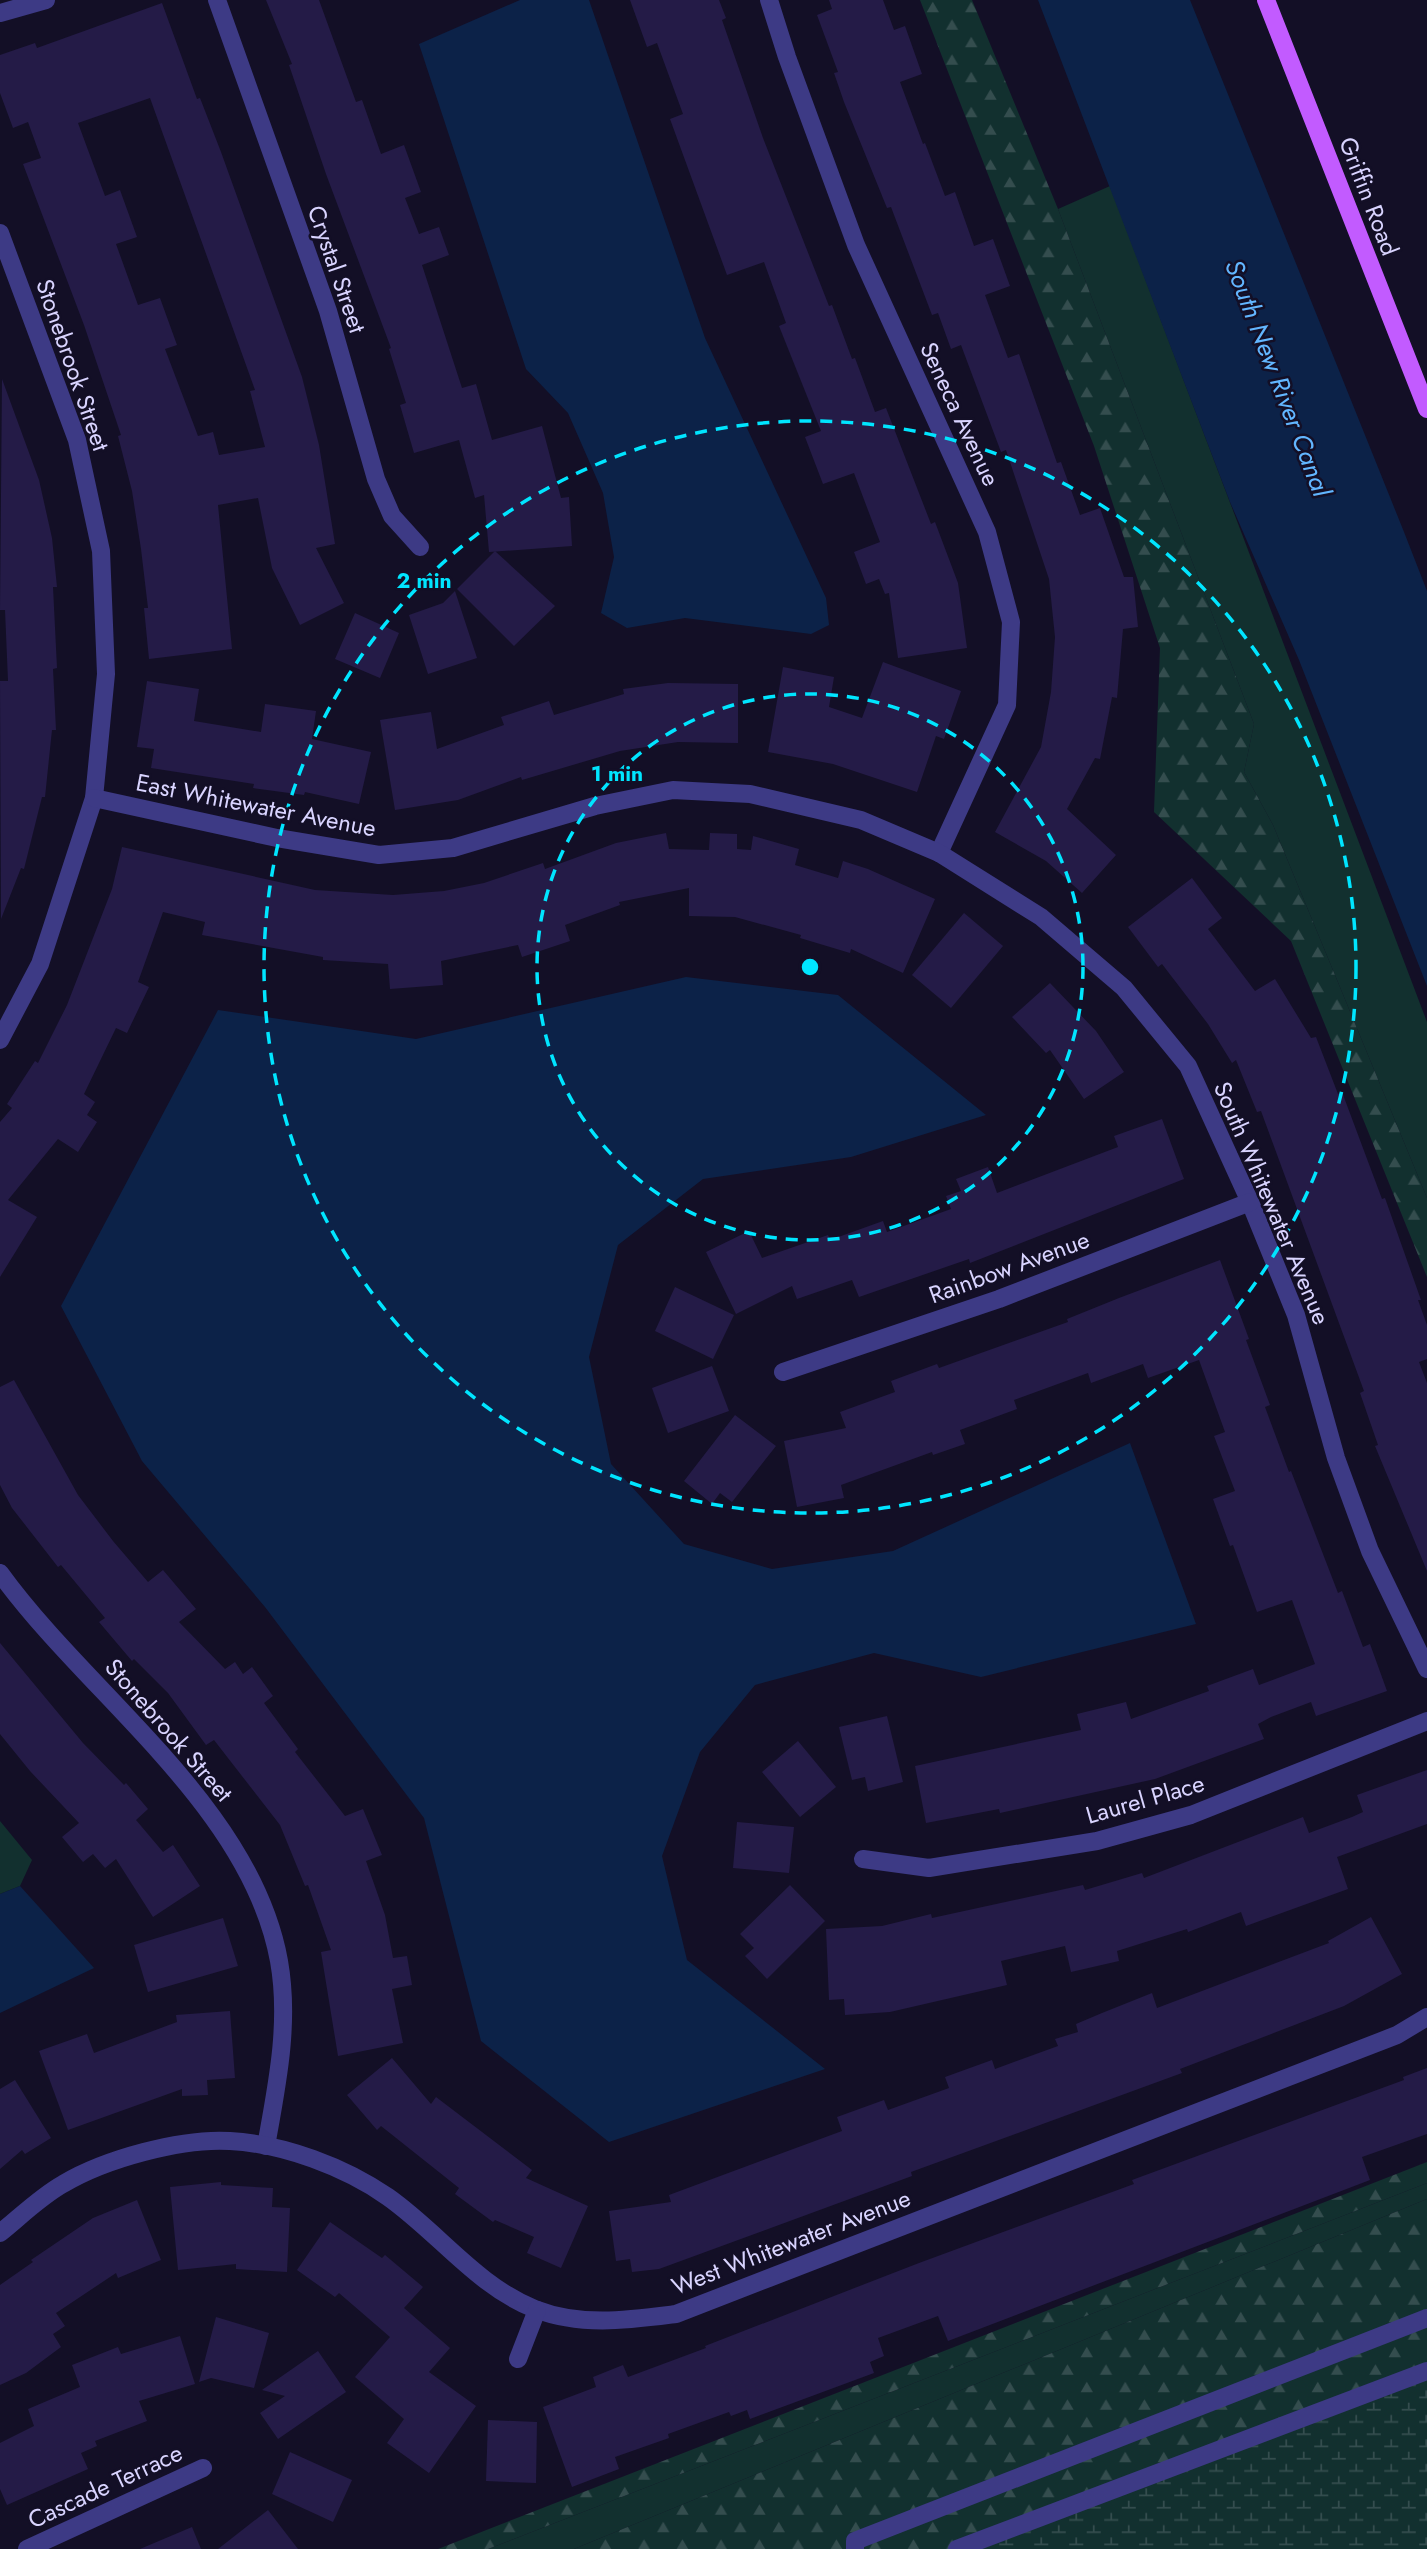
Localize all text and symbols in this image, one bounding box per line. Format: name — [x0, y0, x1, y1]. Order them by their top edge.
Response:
street label: Griffin Road — [1330, 132, 1408, 260]
street label: Crystal Street — [299, 200, 375, 338]
water label: South New River Canal — [1215, 254, 1341, 503]
street label: Stonebrook Street — [27, 274, 119, 456]
street label: Seneca Avenue — [911, 336, 1009, 492]
text: 2 min — [396, 566, 452, 596]
text: 1 min — [591, 759, 643, 789]
street label: East Whitewater Avenue — [133, 765, 379, 845]
centre of rings — [798, 955, 822, 979]
street label: South Whitewater Avenue — [1205, 1076, 1339, 1330]
street label: Rainbow Avenue — [924, 1222, 1094, 1312]
street label: Stonebrook Street — [97, 1651, 241, 1809]
street label: Laurel Place — [1082, 1765, 1208, 1833]
street label: West Whitewater Avenue — [666, 2180, 916, 2304]
street label: Cascade Terrace — [22, 2435, 188, 2537]

